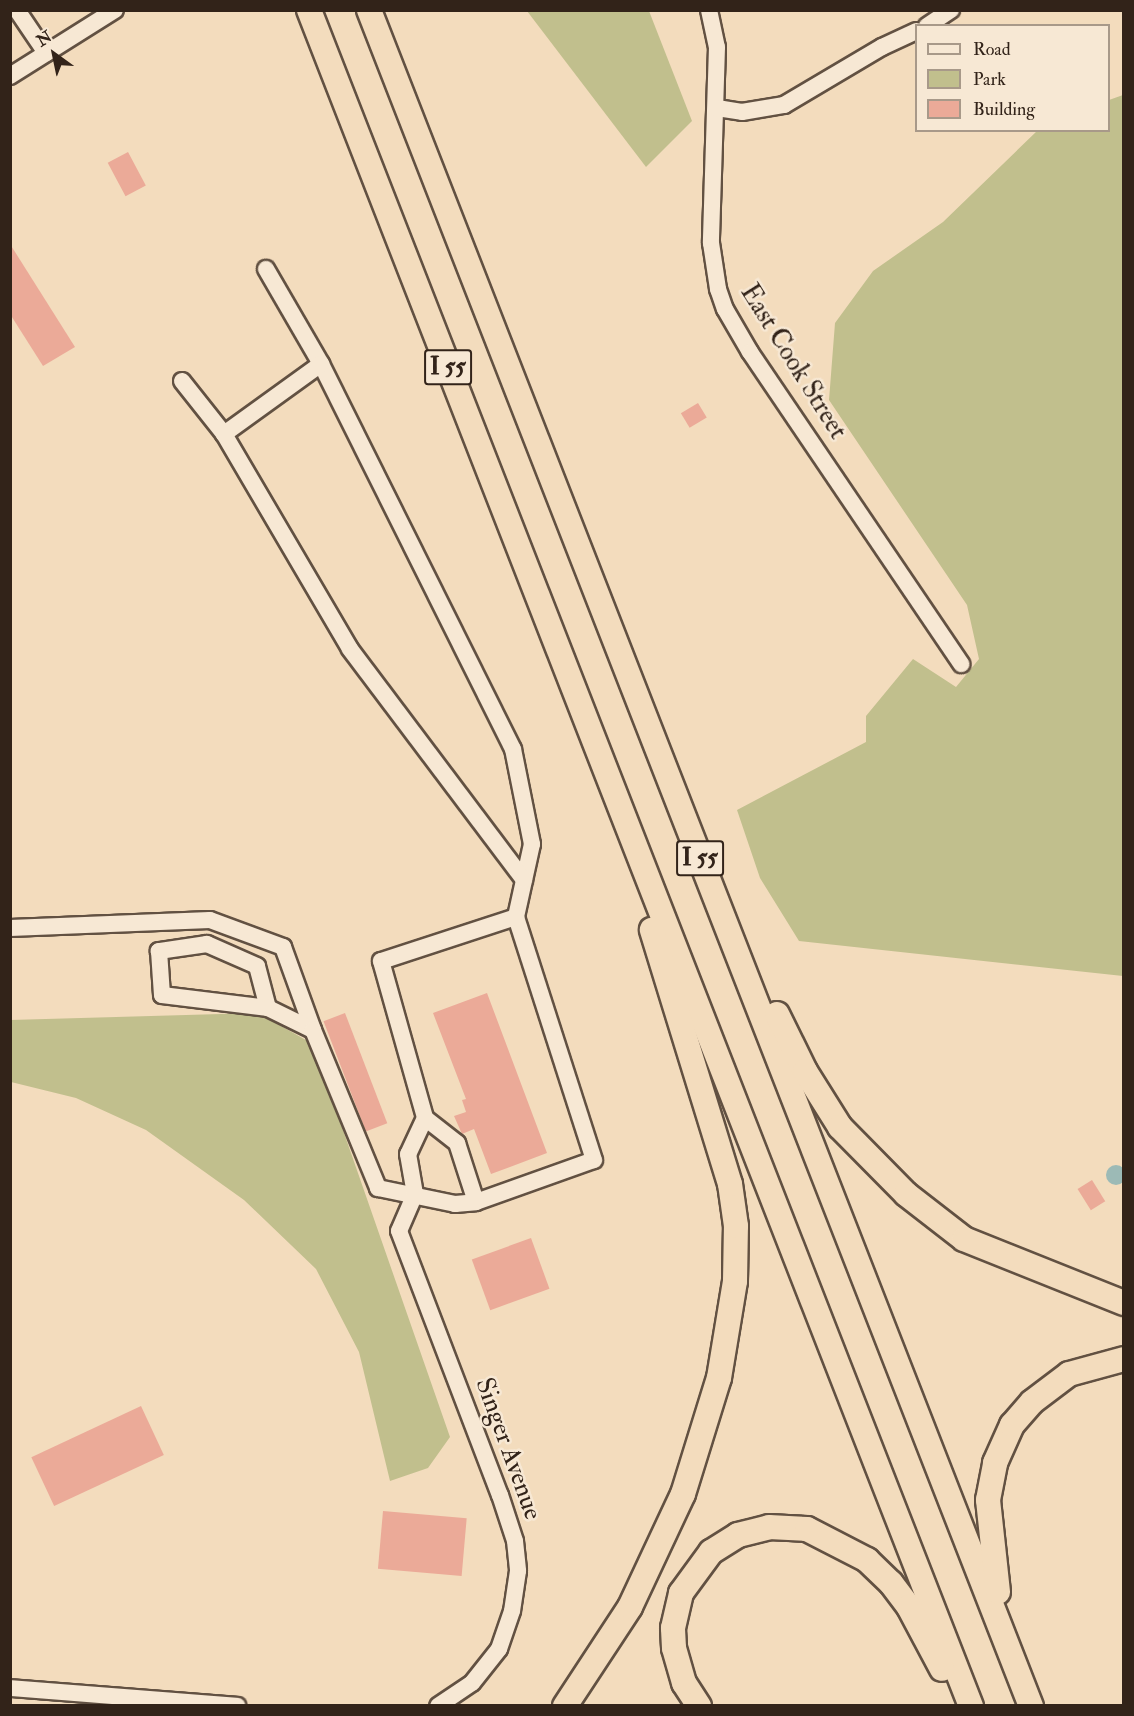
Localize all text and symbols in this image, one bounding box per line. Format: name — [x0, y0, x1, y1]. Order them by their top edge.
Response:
north arrow — [24, 24, 84, 84]
legend — [915, 24, 1110, 132]
text: N — [33, 27, 56, 51]
text: Road — [973, 38, 1011, 61]
text: Park — [973, 68, 1006, 91]
text: Building — [973, 98, 1035, 121]
street label: East Cook Street — [733, 279, 853, 445]
road number: I 55 — [424, 346, 472, 388]
road number: I 55 — [676, 837, 724, 879]
street label: Singer Avenue — [468, 1374, 548, 1524]

